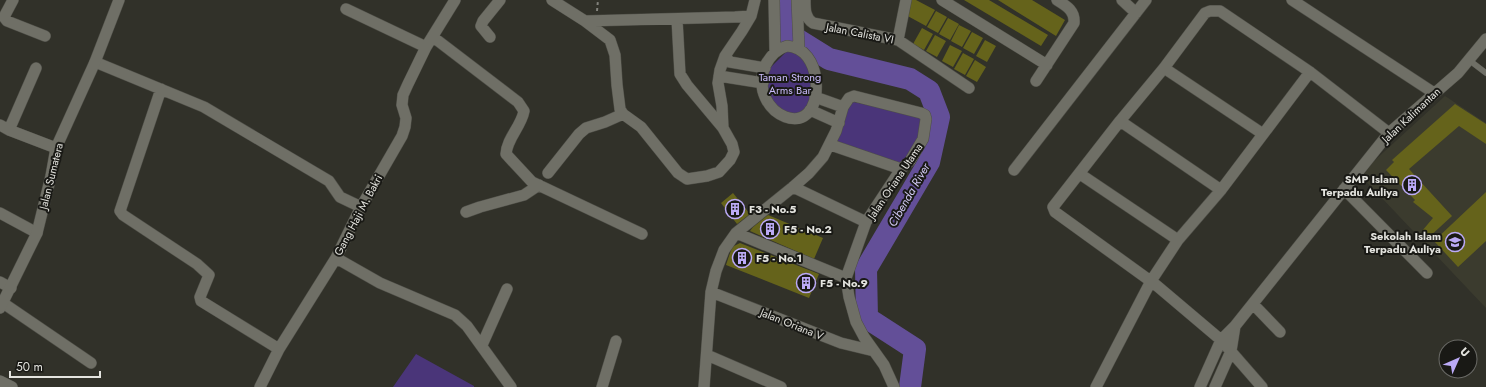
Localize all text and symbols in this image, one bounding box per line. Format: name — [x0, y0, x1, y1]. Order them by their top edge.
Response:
street label: Jalan Calista VI — [823, 18, 895, 47]
park label: Taman Strong Arms Bar — [759, 69, 821, 98]
street label: Jalan Kalimantan — [1377, 84, 1444, 148]
street label: Jalan Oriana Utama — [863, 140, 926, 224]
street label: Jalan Sumatera — [35, 141, 67, 213]
water label: Cibenda River — [883, 159, 935, 230]
place label: SMP Islam Terpadu Auliya — [1321, 171, 1398, 200]
street label: Gang Haji M. Bakri — [330, 172, 386, 258]
building icon: SMP Islam Terpadu Auliya — [1401, 174, 1423, 196]
building icon: F3 - No.5 — [724, 198, 746, 220]
place label: F3 - No.5 — [749, 201, 796, 217]
building icon: F5 - No.2 — [759, 218, 781, 240]
place label: F5 - No.2 — [784, 221, 832, 237]
place label: Sekolah Islam Terpadu Auliya — [1364, 228, 1441, 257]
school or university icon: Sekolah Islam Terpadu Auliya — [1444, 231, 1466, 253]
building icon: F5 - No.1 — [731, 247, 753, 269]
place label: F5 - No.1 — [756, 250, 802, 266]
building icon: F5 - No.9 — [795, 272, 817, 294]
place label: F5 - No.9 — [820, 275, 868, 291]
street label: Jalan Oriana V — [756, 303, 827, 344]
north arrow — [1438, 339, 1478, 379]
text: U — [1457, 344, 1473, 360]
scale bar — [10, 353, 100, 379]
text: 50 m — [16, 358, 43, 376]

